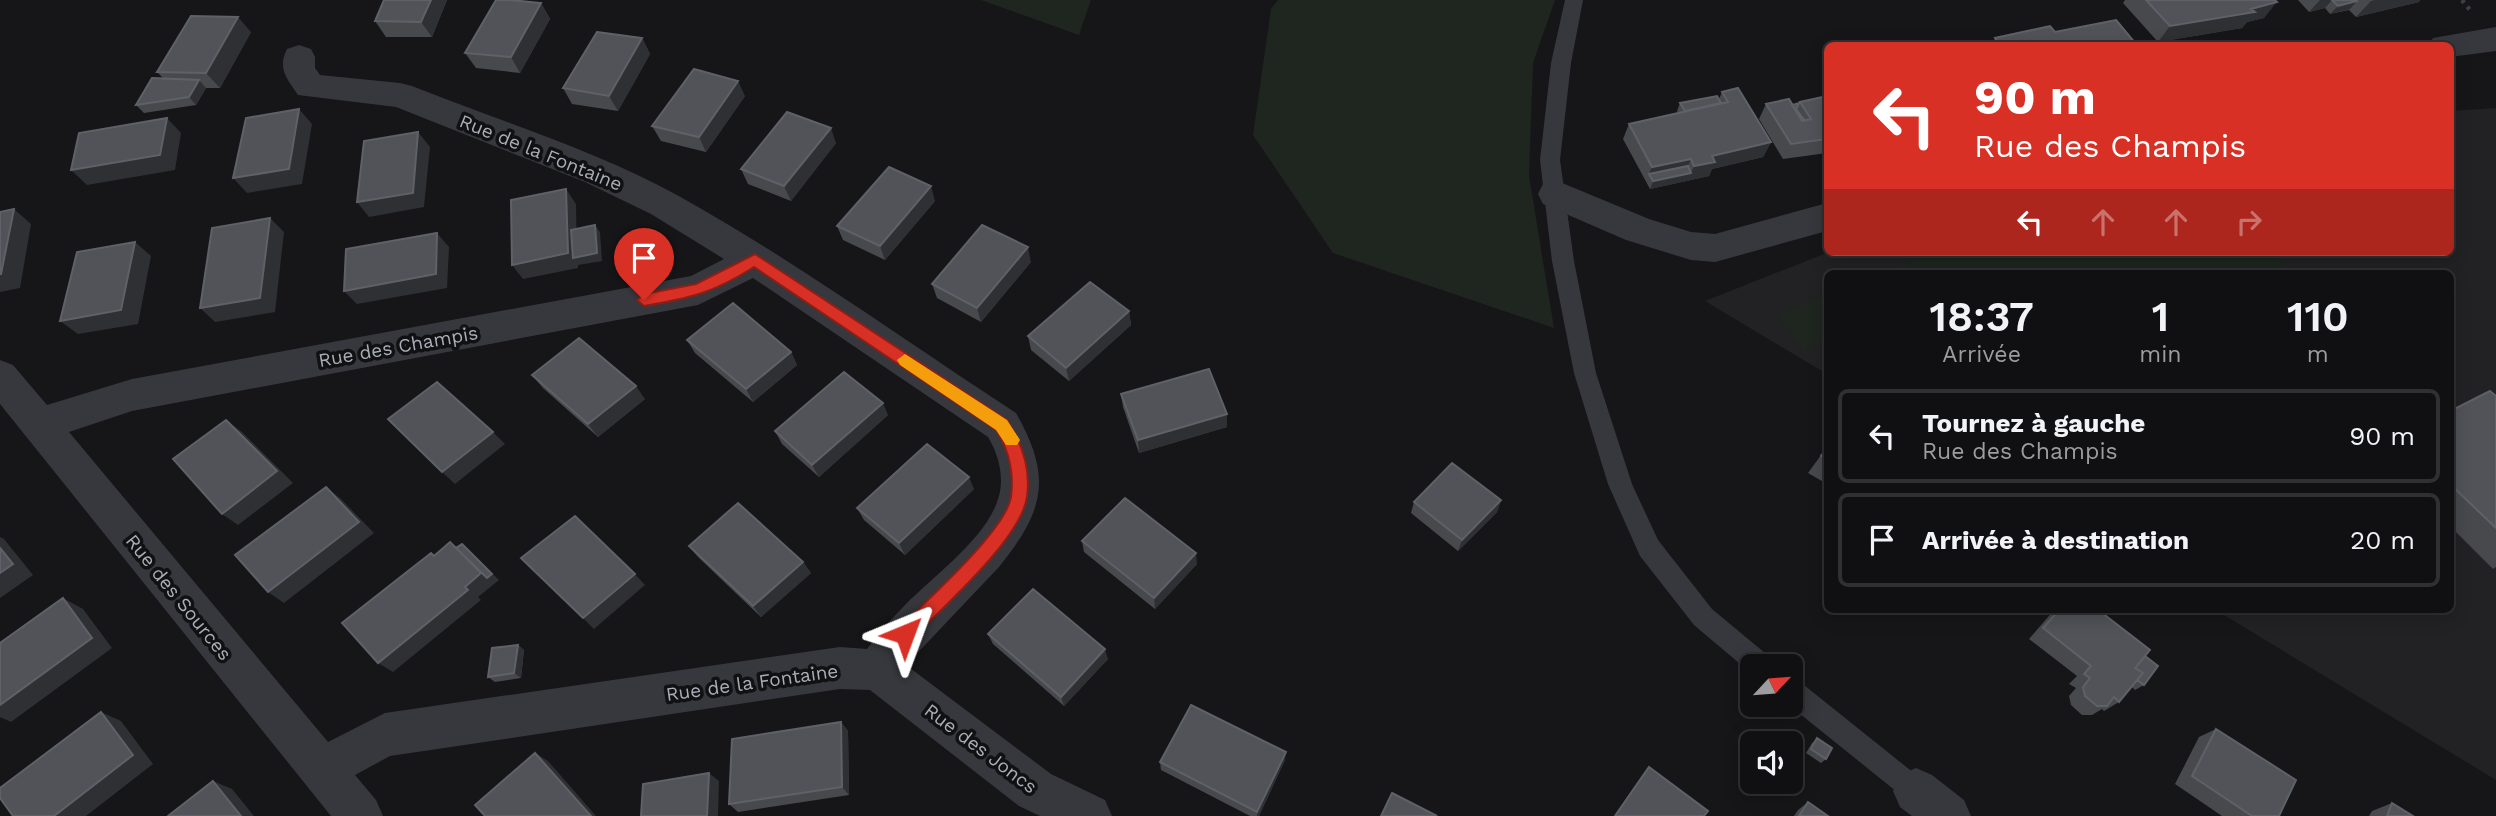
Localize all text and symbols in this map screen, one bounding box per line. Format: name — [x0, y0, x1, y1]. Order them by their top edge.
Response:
text: 90 m — [1974, 68, 2096, 126]
icon: left — [1859, 70, 1950, 161]
street label: Rue de la Fontaine — [456, 109, 626, 196]
text: Rue des Champis — [1974, 127, 2246, 165]
icon: left — [2011, 203, 2049, 241]
icon: ahead — [2084, 203, 2122, 241]
icon: ahead — [2157, 203, 2195, 241]
icon: right — [2230, 203, 2268, 241]
pin — [614, 228, 674, 300]
icon: arrive — [625, 239, 663, 277]
text: 18:37 — [1929, 292, 2034, 341]
text: 1 — [2152, 292, 2169, 341]
text: 110 — [2287, 292, 2349, 341]
street label: Rue des Champis — [317, 321, 480, 372]
text: Arrivée — [1942, 341, 2021, 368]
text: min — [2139, 341, 2182, 368]
text: m — [2307, 341, 2329, 368]
text: Tournez à gauche — [1922, 408, 2145, 438]
icon: left — [1863, 417, 1901, 455]
text: 90 m — [2349, 421, 2415, 451]
text: Rue des Champis — [1922, 438, 2118, 465]
icon: arrive — [1863, 521, 1901, 559]
text: Arrivée à destination — [1922, 525, 2189, 555]
text: 20 m — [2350, 525, 2415, 555]
street label: Rue des Sources — [121, 530, 236, 665]
position arrow — [868, 597, 942, 671]
north arrow — [1740, 654, 1802, 718]
map controls — [1740, 654, 1803, 794]
street label: Rue de la Fontaine — [665, 659, 840, 706]
street label: Rue des Joncs — [920, 699, 1041, 798]
button: sound — [1740, 731, 1803, 794]

